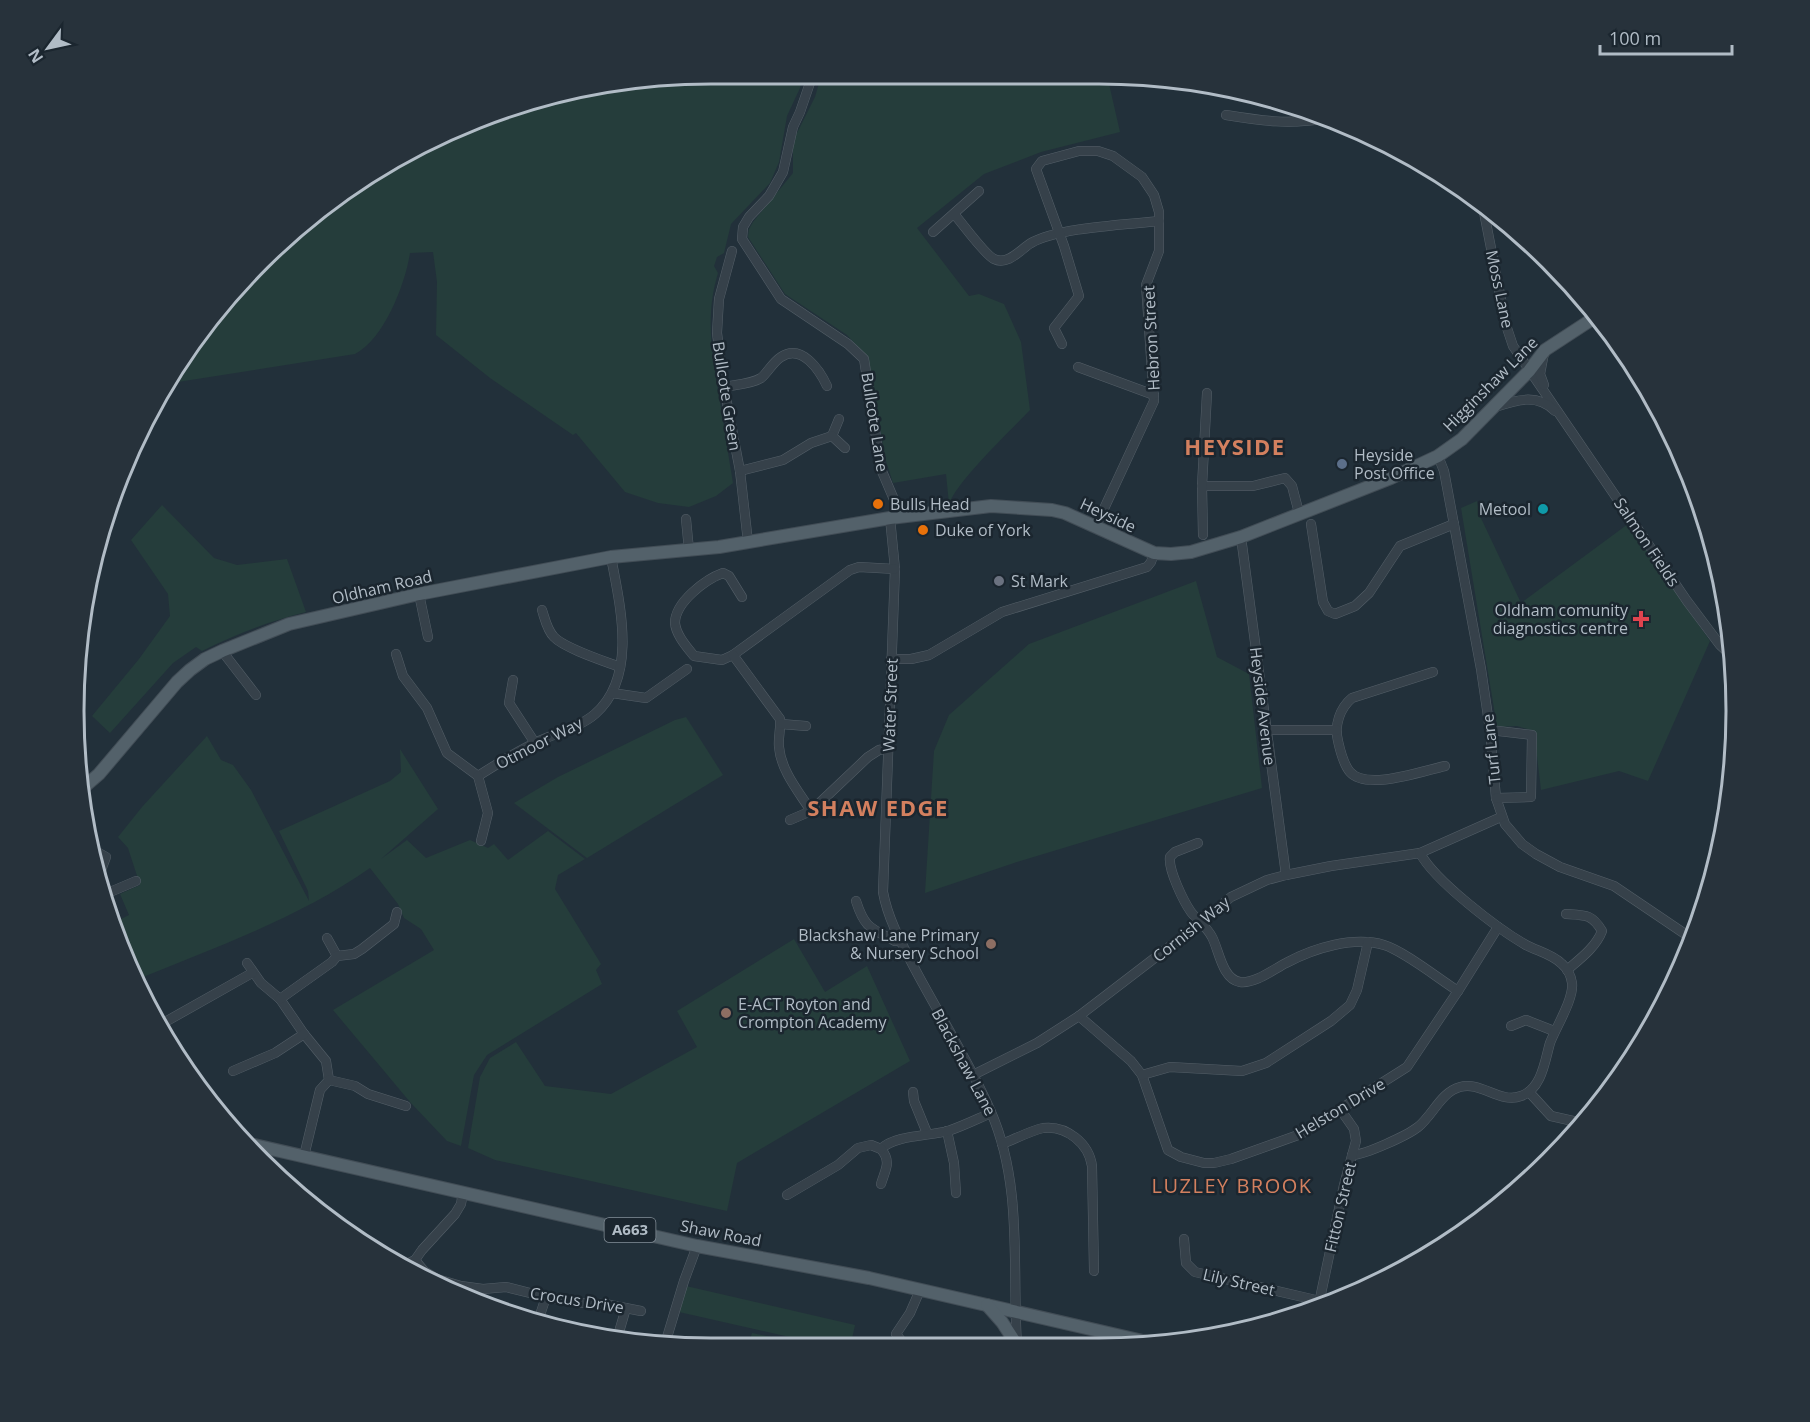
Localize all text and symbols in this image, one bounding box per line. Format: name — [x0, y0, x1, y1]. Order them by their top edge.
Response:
north arrow — [18, 18, 78, 78]
scale bar — [1600, 18, 1732, 56]
text: 100 m — [1609, 26, 1661, 50]
text: N — [23, 45, 48, 68]
street label: Moss Lane — [1481, 248, 1519, 330]
street label: Hebron Street — [1137, 285, 1165, 391]
street label: Higginshaw Lane — [1438, 332, 1542, 436]
street label: Bullcote Green — [708, 340, 746, 452]
street label: Bullcote Lane — [856, 371, 894, 473]
district label: HEYSIDE — [1184, 431, 1286, 461]
place label: Heyside Post Office — [1354, 444, 1435, 484]
marker: Heyside Post Office — [1335, 457, 1349, 471]
place label: Bulls Head — [890, 493, 969, 515]
street label: Heyside — [1077, 493, 1140, 537]
street label: Salmon Fields — [1609, 493, 1685, 591]
marker: Bulls Head — [871, 497, 885, 511]
place label: Metool — [1479, 498, 1531, 520]
marker: Metool — [1536, 502, 1550, 516]
place label: Duke of York — [935, 519, 1031, 541]
marker: Duke of York — [916, 523, 930, 537]
street label: Oldham Road — [330, 565, 434, 609]
place label: St Mark — [1011, 570, 1068, 592]
marker: St Mark — [992, 574, 1006, 588]
place label: Oldham comunity diagnostics centre — [1493, 599, 1629, 639]
marker: Oldham comunity diagnostics centre — [1632, 610, 1650, 628]
street label: Heyside Avenue — [1245, 646, 1281, 766]
street label: Water Street — [877, 657, 903, 752]
street label: Otmoor Way — [492, 711, 587, 774]
street label: Turf Lane — [1476, 713, 1506, 785]
district label: SHAW EDGE — [807, 792, 949, 822]
street label: Cornish Way — [1148, 890, 1235, 967]
place label: Blackshaw Lane Primary & Nursery School — [798, 924, 980, 964]
marker: Blackshaw Lane Primary & Nursery School — [984, 937, 998, 951]
place label: E-ACT Royton and Crompton Academy — [738, 993, 887, 1033]
street label: Blackshaw Lane — [927, 1005, 1001, 1119]
marker: E-ACT Royton and Crompton Academy — [719, 1006, 733, 1020]
street label: Helston Drive — [1291, 1073, 1389, 1143]
street label: Fitton Street — [1319, 1159, 1361, 1254]
district label: LUZLEY BROOK — [1151, 1172, 1313, 1199]
street label: Shaw Road — [679, 1214, 763, 1252]
road number: A663 — [604, 1218, 656, 1242]
street label: Lily Street — [1201, 1263, 1277, 1301]
street label: Crocus Drive — [529, 1282, 625, 1318]

